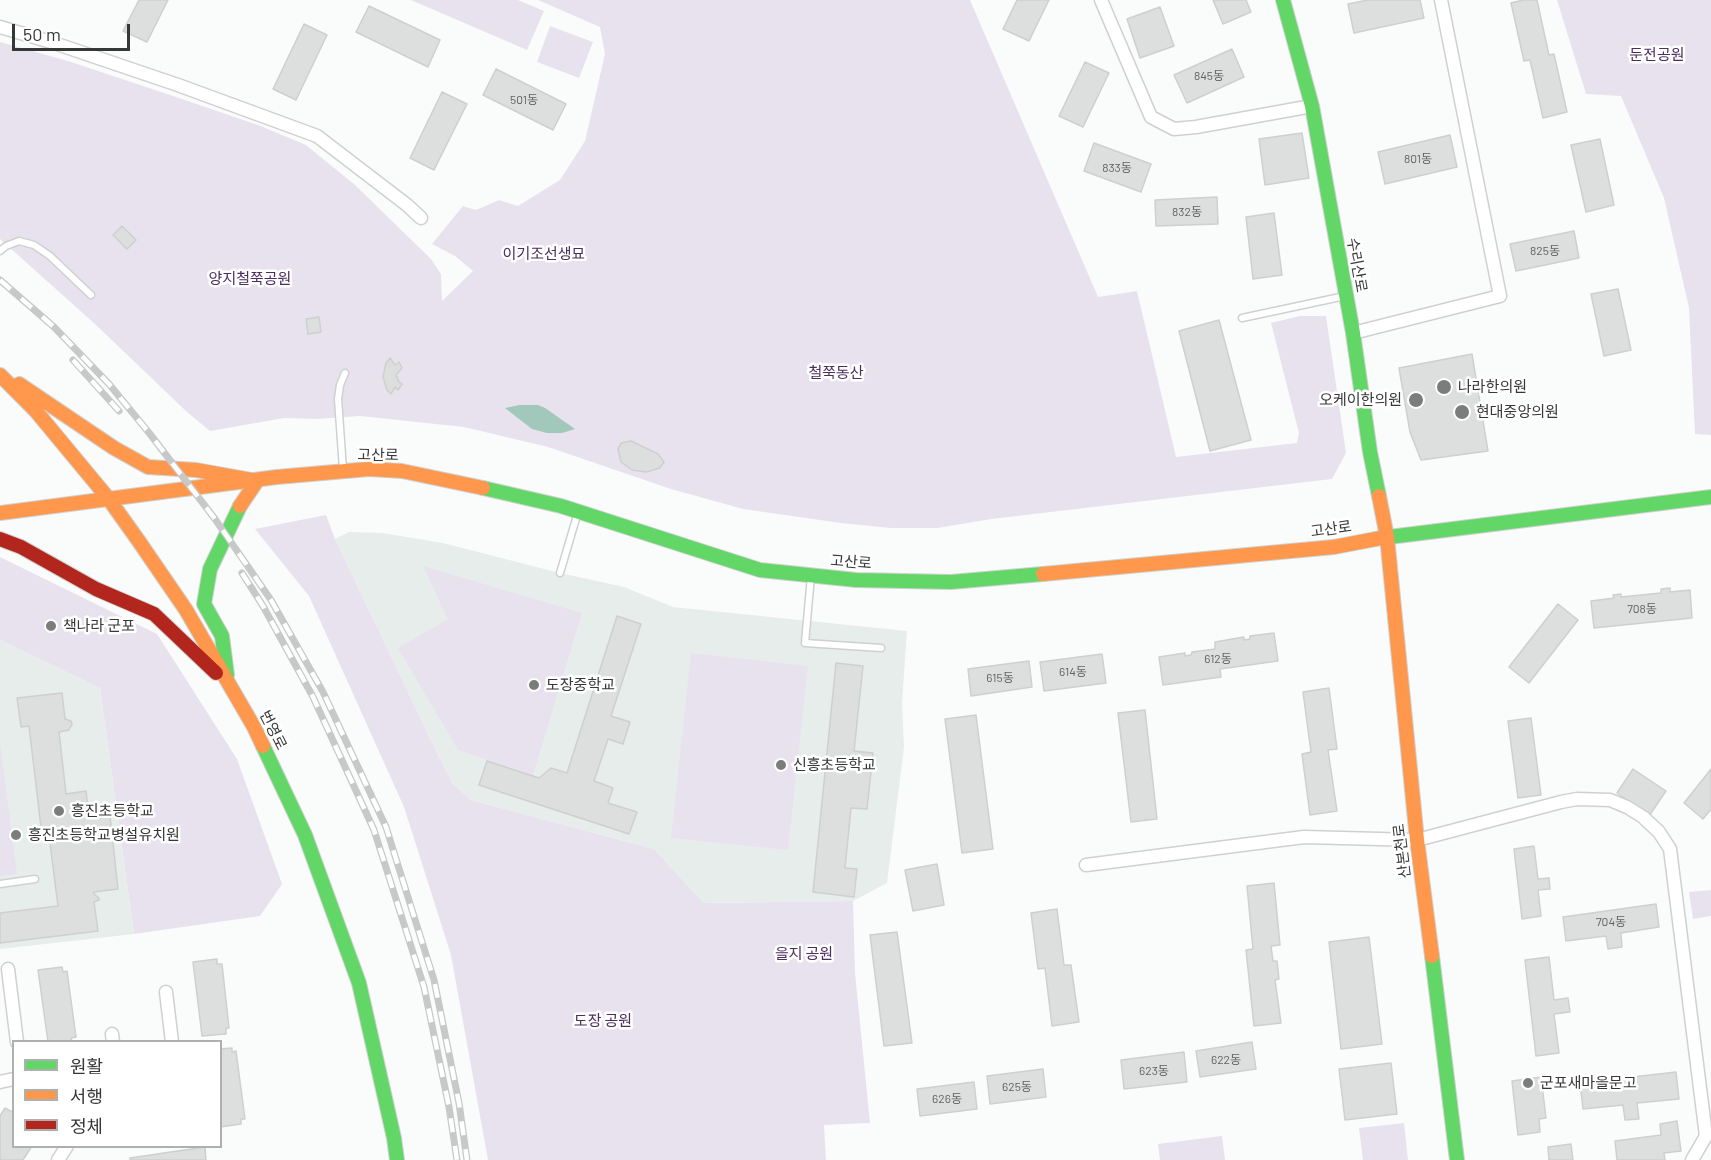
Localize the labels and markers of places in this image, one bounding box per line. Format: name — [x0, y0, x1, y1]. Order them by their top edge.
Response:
marker: 나라한의원 — [1435, 378, 1453, 396]
place label: 나라한의원 — [1458, 378, 1527, 396]
place label: 오케이한의원 — [1319, 391, 1402, 409]
marker: 오케이한의원 — [1407, 391, 1425, 409]
marker: 현대중앙의원 — [1453, 403, 1471, 421]
place label: 현대중앙의원 — [1476, 403, 1559, 421]
place label: 책나라 군포 — [63, 617, 135, 635]
marker: 책나라 군포 — [44, 619, 58, 633]
place label: 도장중학교 — [546, 676, 615, 694]
marker: 도장중학교 — [527, 678, 541, 692]
place label: 신흥초등학교 — [793, 756, 876, 774]
marker: 신흥초등학교 — [774, 758, 788, 772]
place label: 흥진초등학교 — [71, 802, 154, 820]
marker: 흥진초등학교 — [52, 804, 66, 818]
place label: 흥진초등학교병설유치원 — [28, 826, 180, 844]
marker: 흥진초등학교병설유치원 — [9, 828, 23, 842]
place label: 군포새마을문고 — [1540, 1074, 1637, 1092]
marker: 군포새마을문고 — [1521, 1076, 1535, 1090]

